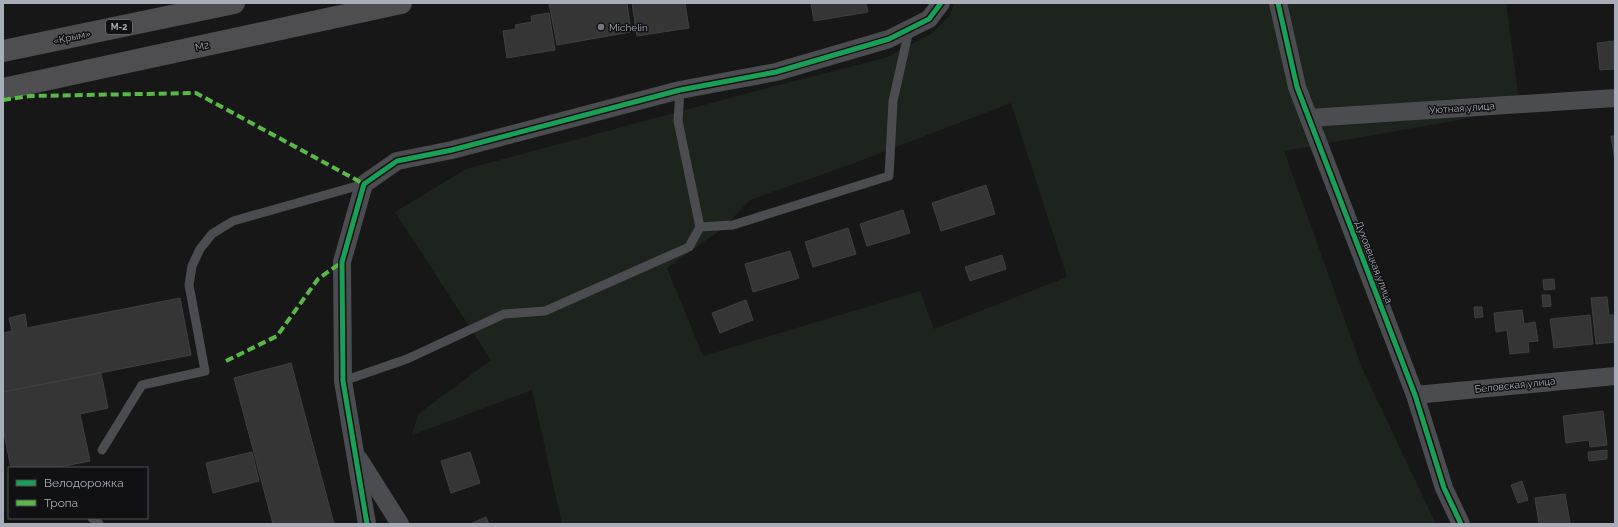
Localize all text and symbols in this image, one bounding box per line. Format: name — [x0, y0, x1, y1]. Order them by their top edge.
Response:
road number: М-2 — [106, 20, 132, 34]
marker: Michelin — [596, 22, 606, 32]
place label: Michelin — [609, 22, 648, 33]
street label: «Крым» — [52, 28, 92, 46]
street label: М2 — [194, 39, 210, 53]
street label: Уютная улица — [1429, 100, 1495, 116]
street label: Духовецкая улица — [1353, 219, 1395, 305]
street label: Беловская улица — [1474, 375, 1556, 395]
legend — [8, 467, 148, 519]
text: Велодорожка — [44, 476, 124, 490]
text: Тропа — [44, 496, 78, 510]

